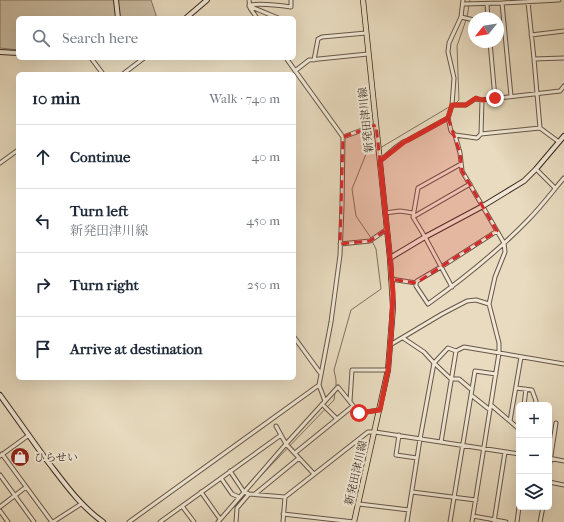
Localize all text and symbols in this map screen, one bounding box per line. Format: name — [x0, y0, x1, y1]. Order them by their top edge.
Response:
north arrow — [468, 12, 504, 48]
search box — [16, 16, 296, 60]
icon: search — [30, 27, 52, 49]
text: Search here — [62, 29, 138, 47]
street label: 新発田津川線 — [356, 87, 376, 153]
text: 10 min — [32, 88, 80, 108]
route end — [486, 89, 504, 107]
text: Walk · 740 m — [209, 91, 280, 106]
icon: ahead — [32, 146, 54, 168]
text: Continue — [70, 148, 130, 166]
text: 40 m — [252, 149, 280, 164]
text: Turn left — [70, 202, 128, 220]
icon: left — [32, 210, 54, 232]
text: 450 m — [246, 213, 280, 228]
text: 新発田津川線 — [70, 223, 148, 238]
icon: right — [32, 274, 54, 296]
text: Turn right — [70, 276, 139, 294]
text: 250 m — [247, 277, 280, 292]
icon: arrive — [32, 338, 54, 360]
text: Arrive at destination — [70, 340, 202, 358]
map controls — [516, 402, 552, 510]
button: + — [516, 402, 552, 438]
route start — [350, 404, 368, 422]
button: − — [516, 438, 552, 474]
street label: 新発田津川線 — [342, 439, 370, 507]
shop icon: ひらせい — [9, 446, 31, 468]
place label: ひらせい — [34, 451, 78, 464]
button: layers — [516, 474, 552, 510]

